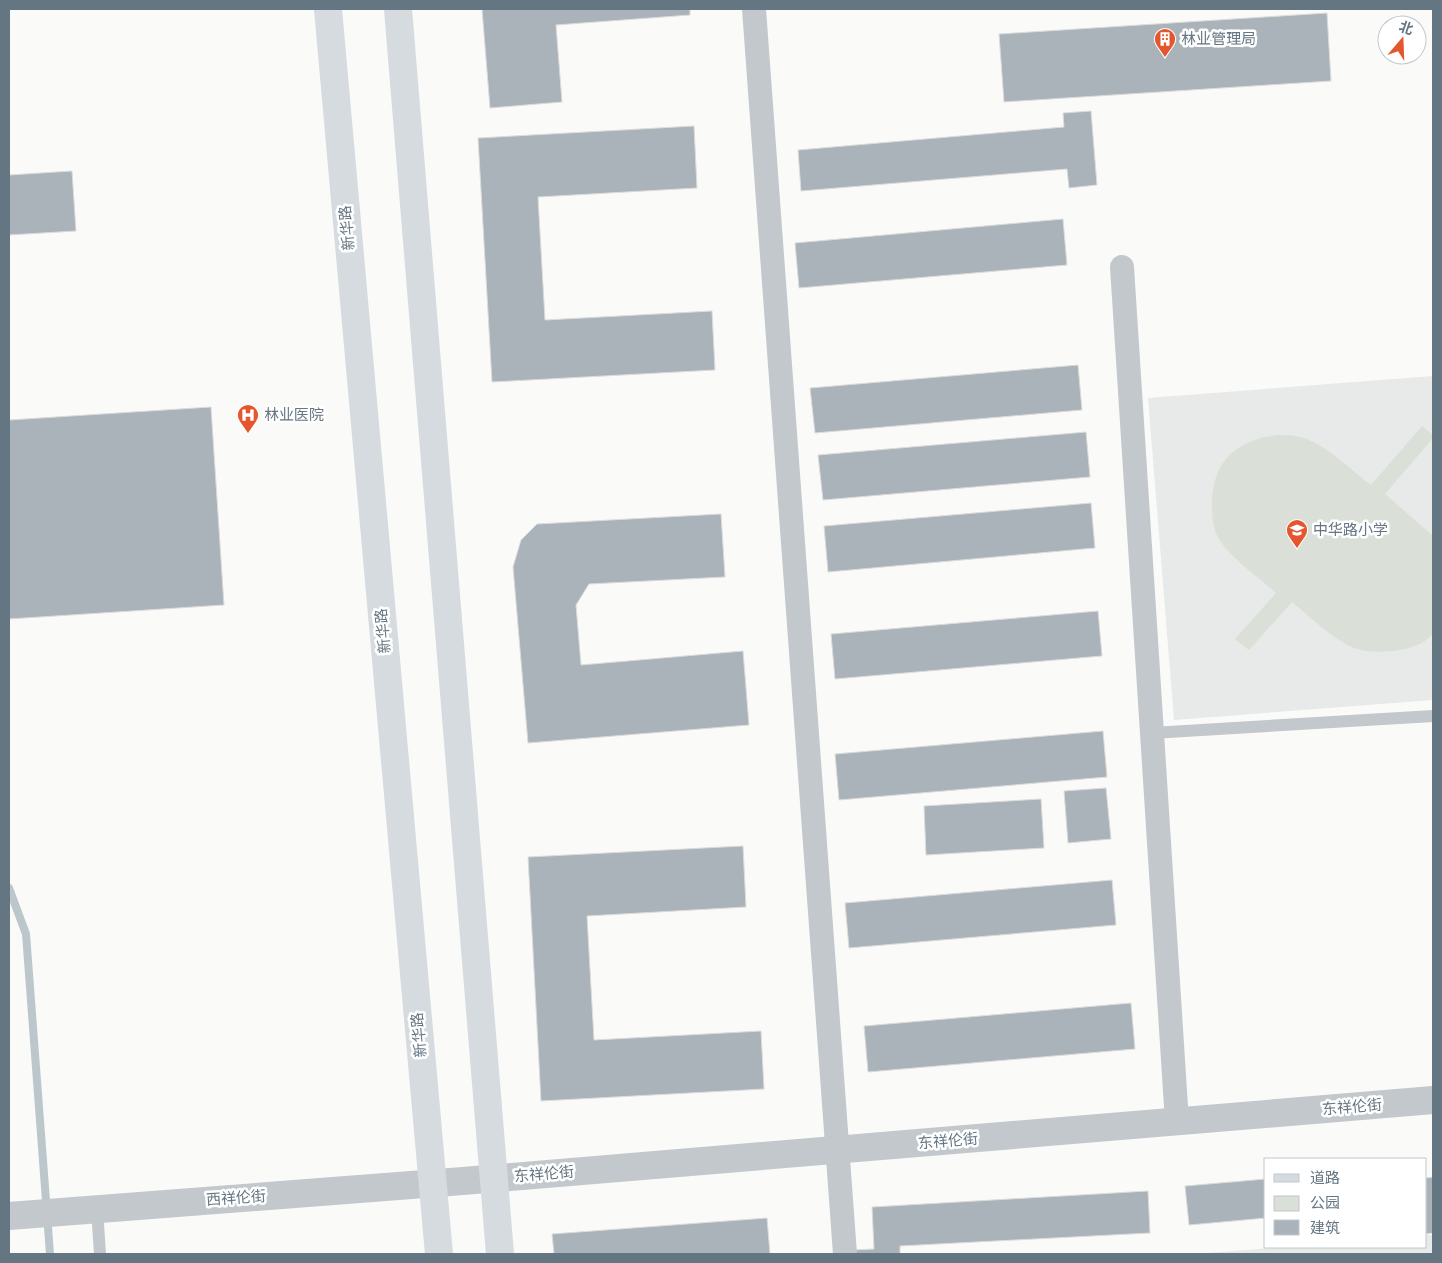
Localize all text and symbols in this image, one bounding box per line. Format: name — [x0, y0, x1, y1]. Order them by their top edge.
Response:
north arrow — [1377, 15, 1427, 65]
text: 北 — [1397, 18, 1415, 38]
building icon: 林业管理局 — [1153, 27, 1177, 58]
place label: 林业管理局 — [1181, 30, 1256, 48]
street label: 新华路 — [336, 205, 358, 251]
hospital icon: 林业医院 — [236, 403, 260, 434]
place label: 林业医院 — [264, 406, 324, 424]
school or university icon: 中华路小学 — [1285, 518, 1309, 549]
place label: 中华路小学 — [1313, 521, 1388, 539]
street label: 新华路 — [372, 608, 394, 654]
street label: 新华路 — [408, 1012, 430, 1058]
street label: 东祥伦街 — [1321, 1095, 1383, 1119]
street label: 东祥伦街 — [917, 1129, 979, 1153]
legend — [1264, 1158, 1427, 1248]
street label: 东祥伦街 — [513, 1162, 575, 1186]
text: 道路 — [1310, 1169, 1340, 1187]
street label: 西祥伦街 — [205, 1187, 267, 1209]
text: 公园 — [1310, 1194, 1340, 1212]
text: 建筑 — [1310, 1219, 1340, 1237]

